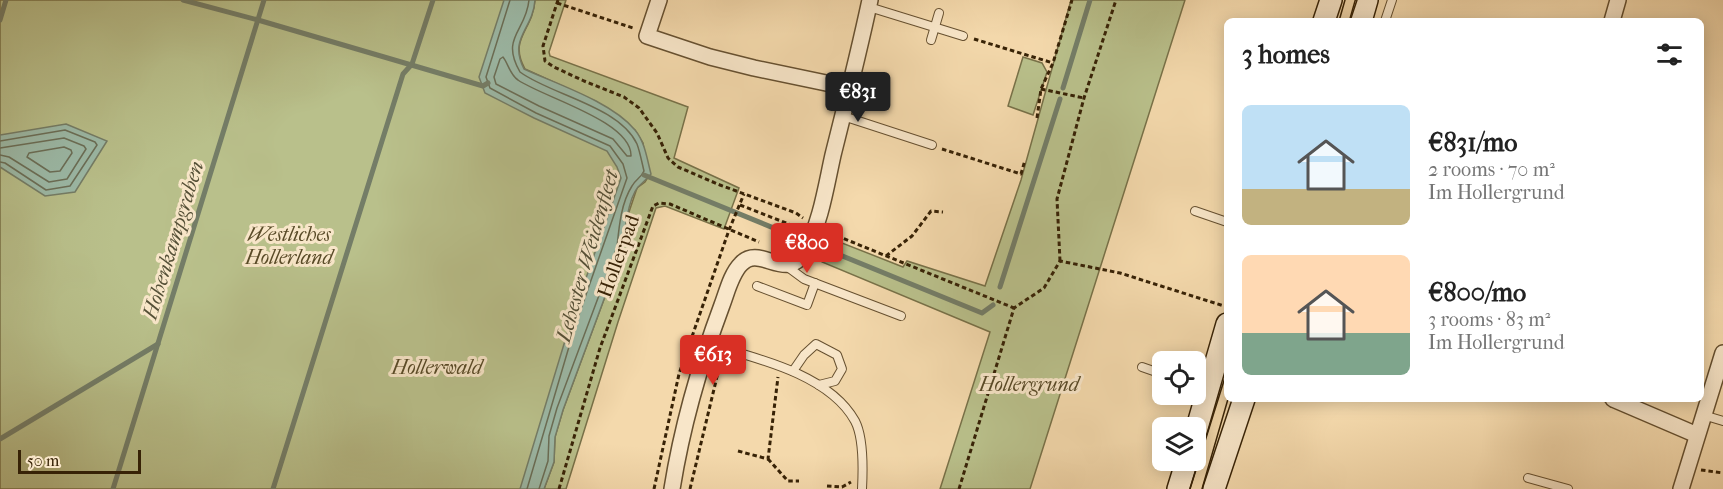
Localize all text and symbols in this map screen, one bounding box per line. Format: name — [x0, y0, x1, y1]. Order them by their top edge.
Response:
icon: filters — [1653, 38, 1686, 71]
text: 3 homes — [1242, 39, 1330, 70]
pin: €831 — [822, 72, 894, 123]
text: €831 — [839, 80, 877, 103]
text: €831/mo — [1428, 127, 1518, 158]
icon: home — [1290, 129, 1362, 201]
water label: Hohenkampgraben — [137, 158, 208, 323]
text: 2 rooms · 70 m² — [1428, 158, 1555, 181]
water label: Lehester Weidenfleet — [550, 166, 624, 347]
text: Im Hollergrund — [1428, 181, 1565, 204]
street label: Hollerpad — [593, 211, 644, 301]
park label: Westliches Hollerland — [244, 223, 335, 269]
pin: €800 — [771, 223, 843, 274]
text: €800 — [785, 231, 829, 254]
text: €800/mo — [1428, 277, 1526, 308]
icon: home — [1290, 279, 1362, 351]
text: 3 rooms · 83 m² — [1428, 308, 1551, 331]
text: Im Hollergrund — [1428, 331, 1565, 354]
pin: €613 — [677, 335, 749, 386]
text: €613 — [694, 343, 732, 366]
map controls — [1152, 351, 1206, 471]
button: locate — [1152, 351, 1206, 405]
park label: Hollerwald — [391, 356, 485, 379]
park label: Hollergrund — [978, 373, 1082, 396]
button: layers — [1152, 417, 1206, 471]
scale bar — [18, 447, 141, 474]
text: 50 m — [27, 451, 59, 470]

